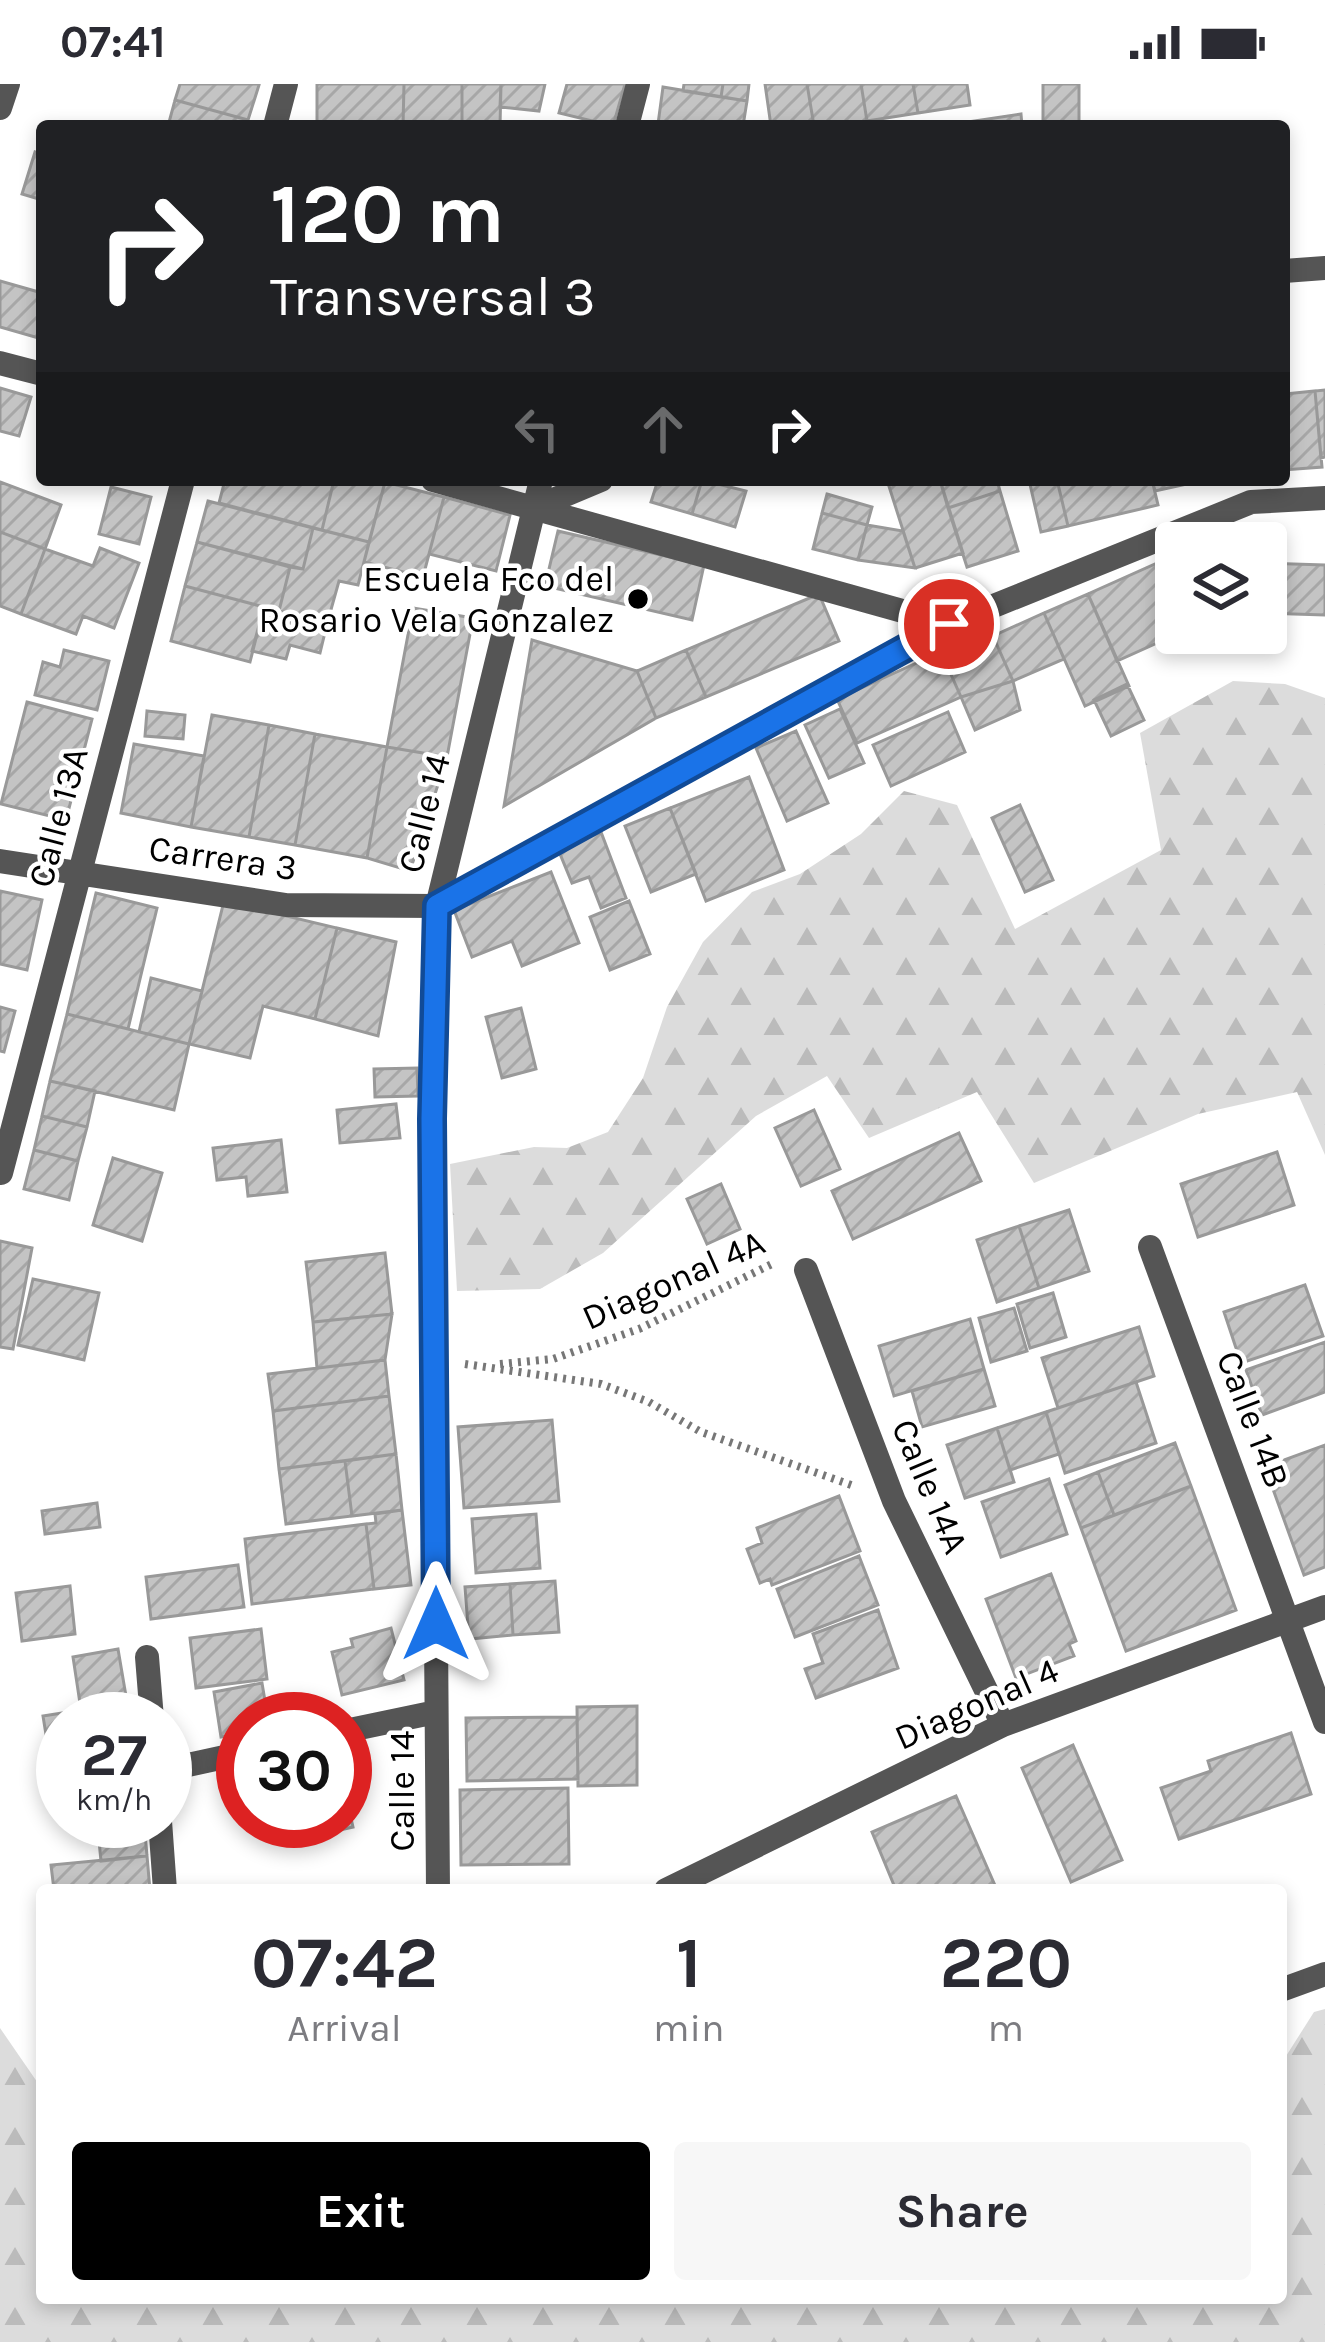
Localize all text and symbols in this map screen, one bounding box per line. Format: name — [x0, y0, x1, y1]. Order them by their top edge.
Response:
text: 07:41 — [60, 16, 166, 68]
text: 120 m — [270, 165, 505, 263]
icon: right — [72, 168, 228, 324]
text: Transversal 3 — [270, 265, 596, 329]
icon: left — [504, 396, 570, 462]
icon: ahead — [630, 396, 696, 462]
icon: right — [756, 396, 822, 462]
map controls — [1155, 522, 1287, 654]
button: layers — [1155, 522, 1287, 654]
place label: Escuela Fco del Rosario Vela Gonzalez — [258, 558, 614, 641]
pin — [898, 573, 1000, 675]
marker: Escuela Fco del Rosario Vela Gonzalez — [625, 586, 651, 612]
icon: arrive — [916, 591, 982, 657]
street label: Calle 13A — [19, 743, 97, 892]
street label: Calle 14 — [389, 749, 459, 877]
street label: Carrera 3 — [146, 827, 300, 889]
street label: Diagonal 4A — [576, 1221, 771, 1339]
street label: Calle 14B — [1208, 1345, 1298, 1494]
street label: Calle 14A — [883, 1413, 977, 1560]
position arrow — [373, 1561, 499, 1687]
street label: Diagonal 4 — [888, 1649, 1065, 1759]
speed limit sign: 30 — [216, 1692, 372, 1848]
text: 27 — [81, 1720, 147, 1790]
street label: Calle 14 — [381, 1730, 423, 1852]
text: km/h — [76, 1782, 152, 1818]
text: 07:42 — [251, 1921, 438, 2005]
text: 1 — [676, 1921, 702, 2005]
text: 220 — [939, 1921, 1072, 2005]
text: Arrival — [287, 2005, 402, 2051]
text: min — [653, 2005, 725, 2051]
text: m — [988, 2005, 1024, 2051]
button: Exit — [72, 2142, 650, 2280]
button: Share — [674, 2142, 1251, 2280]

